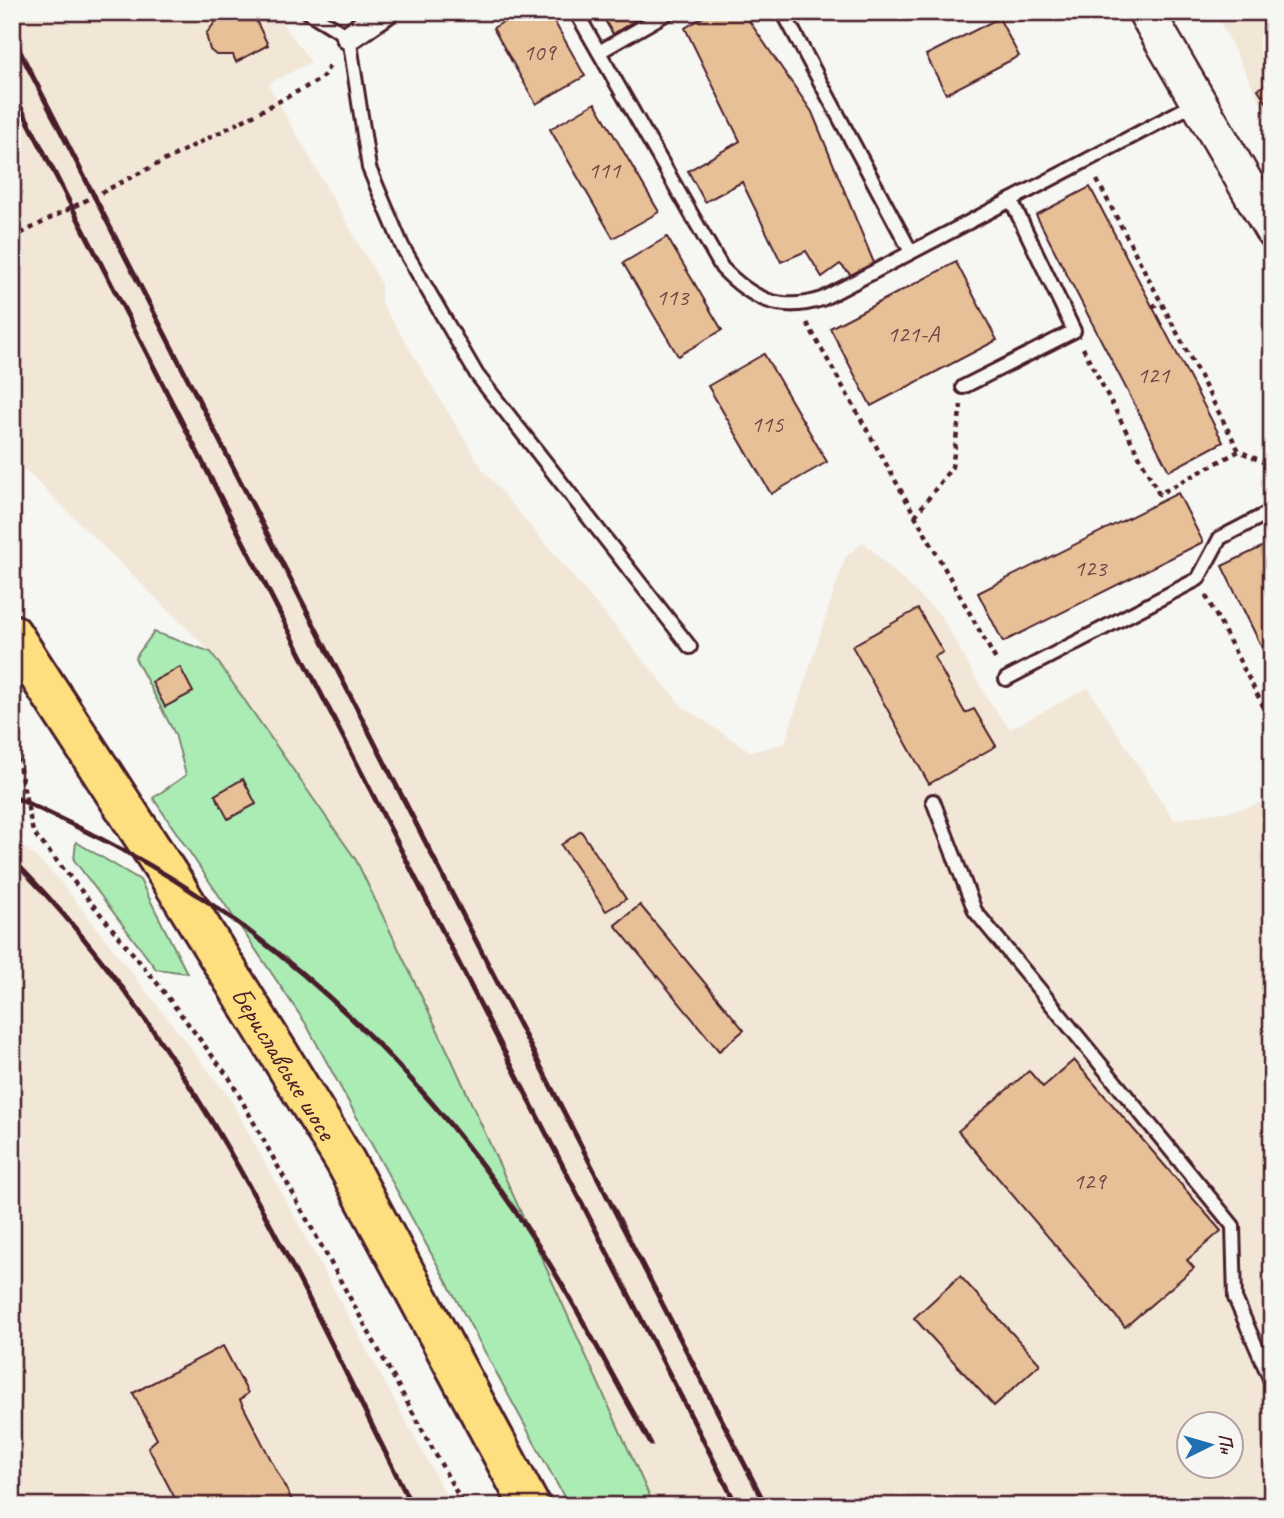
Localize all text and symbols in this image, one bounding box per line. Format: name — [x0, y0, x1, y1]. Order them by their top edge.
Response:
house number: 109 — [523, 37, 557, 67]
house number: 111 — [588, 155, 621, 185]
house number: 113 — [656, 282, 690, 312]
house number: 121-А — [887, 319, 940, 349]
house number: 121 — [1137, 360, 1170, 390]
house number: 115 — [751, 409, 784, 439]
house number: 123 — [1074, 553, 1108, 583]
street label: Бериславське шосе — [224, 979, 346, 1148]
house number: 129 — [1073, 1166, 1107, 1196]
north arrow — [1176, 1410, 1246, 1480]
text: Пн — [1213, 1433, 1239, 1456]

